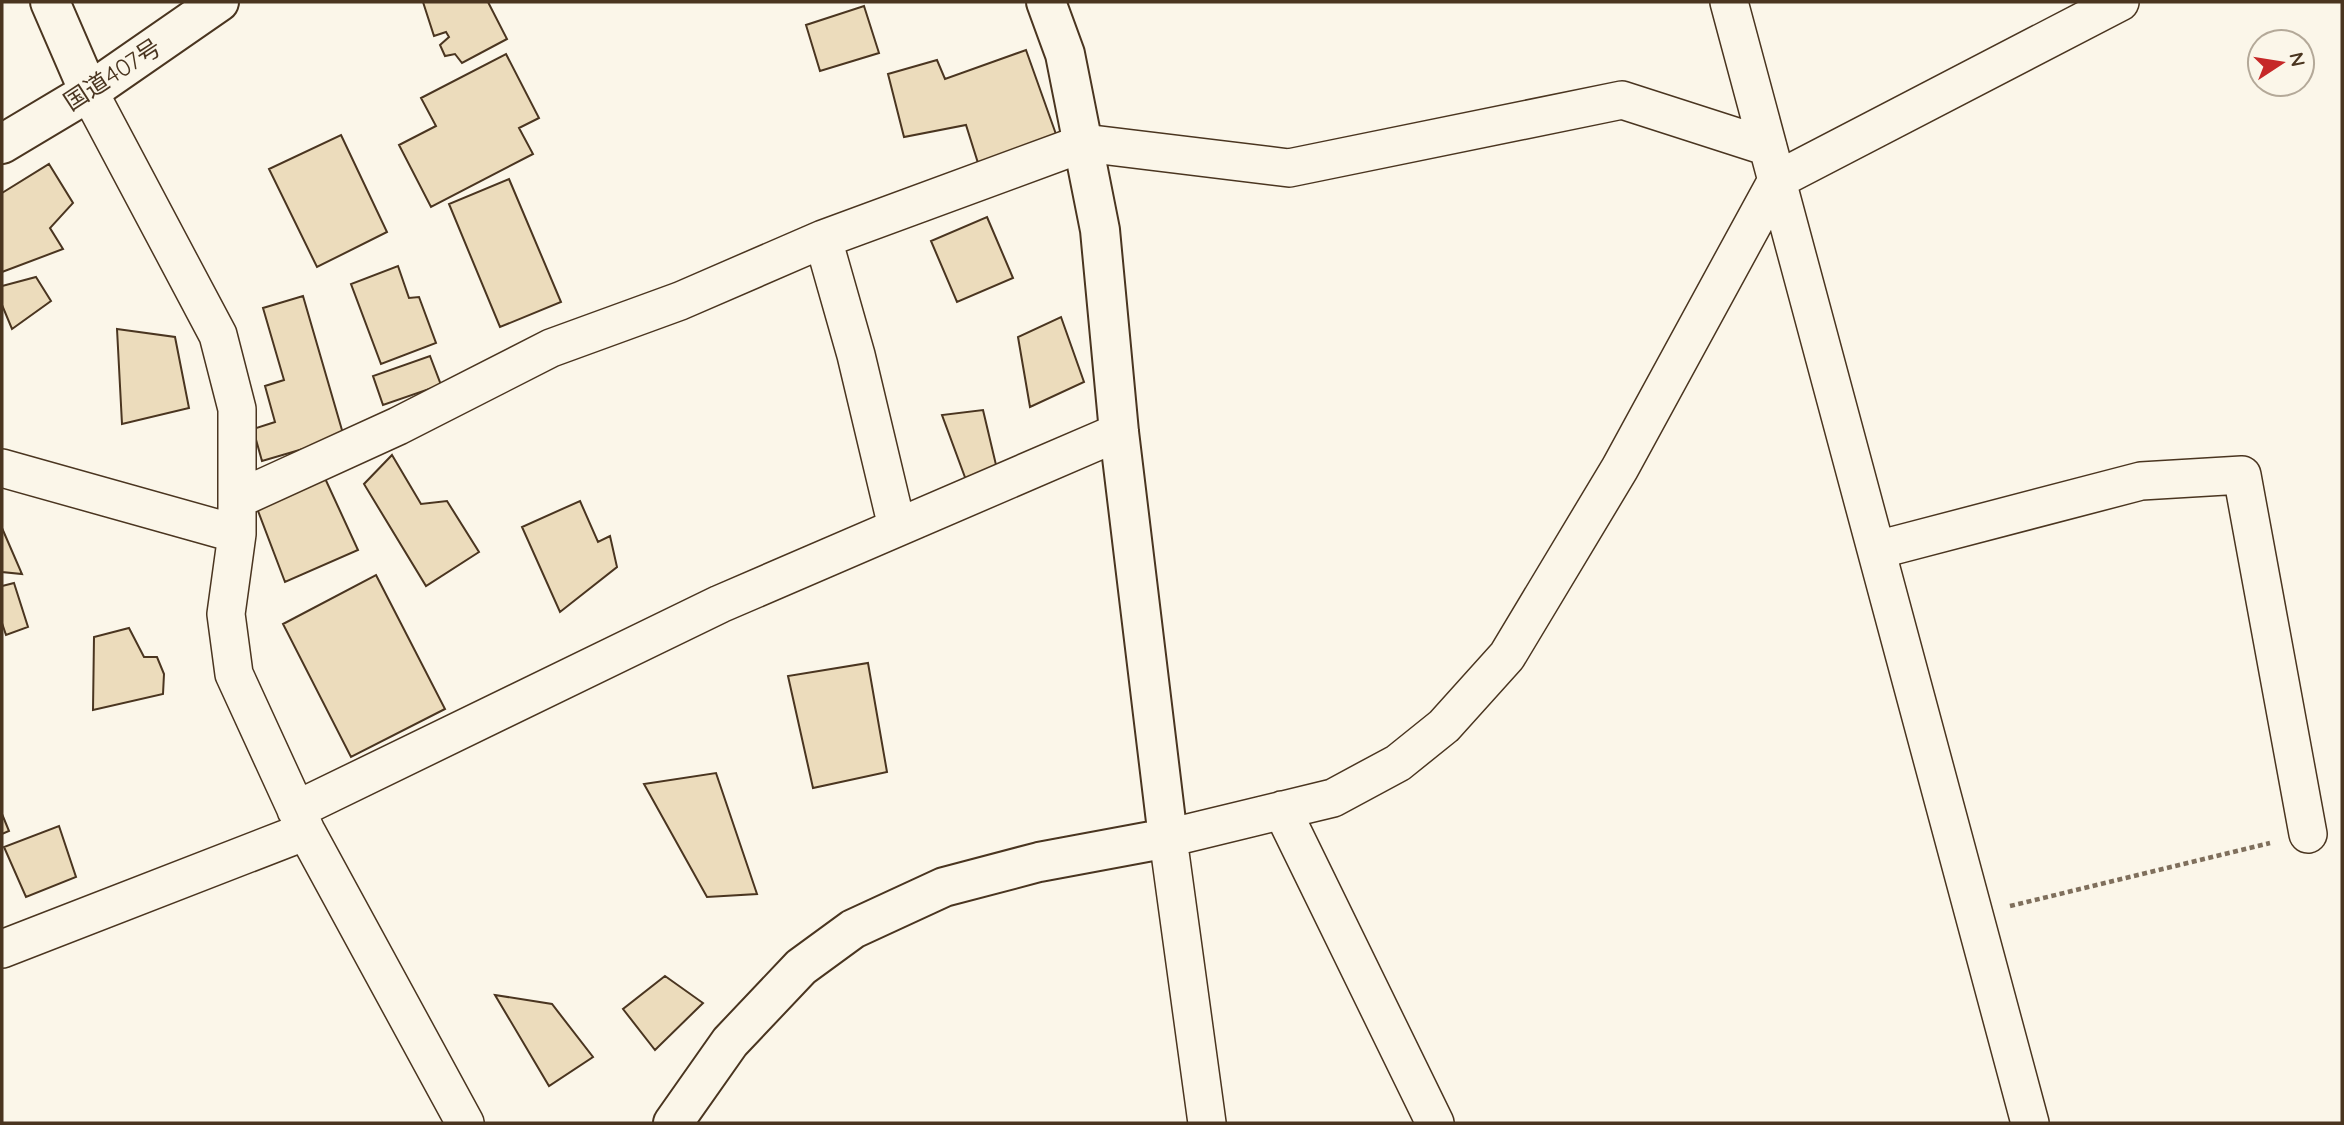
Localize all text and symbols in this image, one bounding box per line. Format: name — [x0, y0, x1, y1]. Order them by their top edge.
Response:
north arrow — [2246, 28, 2316, 98]
street label: 国道407号 — [58, 31, 166, 117]
text: N — [2284, 50, 2311, 69]

